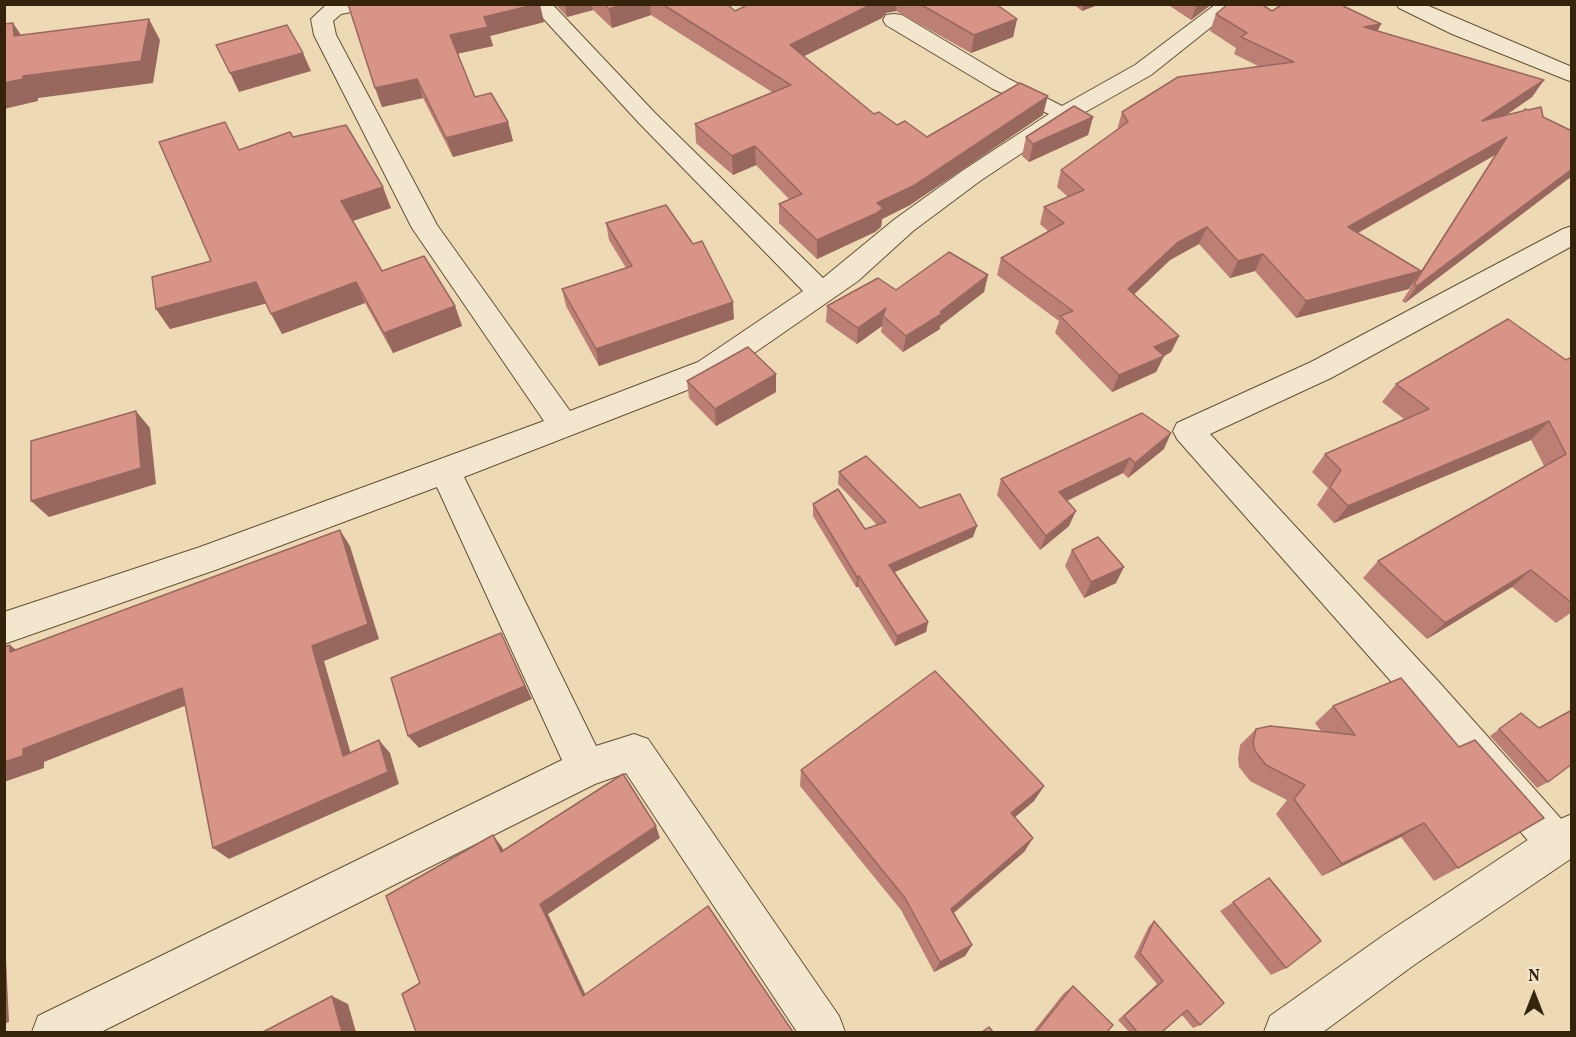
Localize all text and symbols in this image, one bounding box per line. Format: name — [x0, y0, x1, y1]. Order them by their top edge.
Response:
north arrow — [1504, 965, 1564, 1025]
text: N — [1528, 966, 1540, 988]

